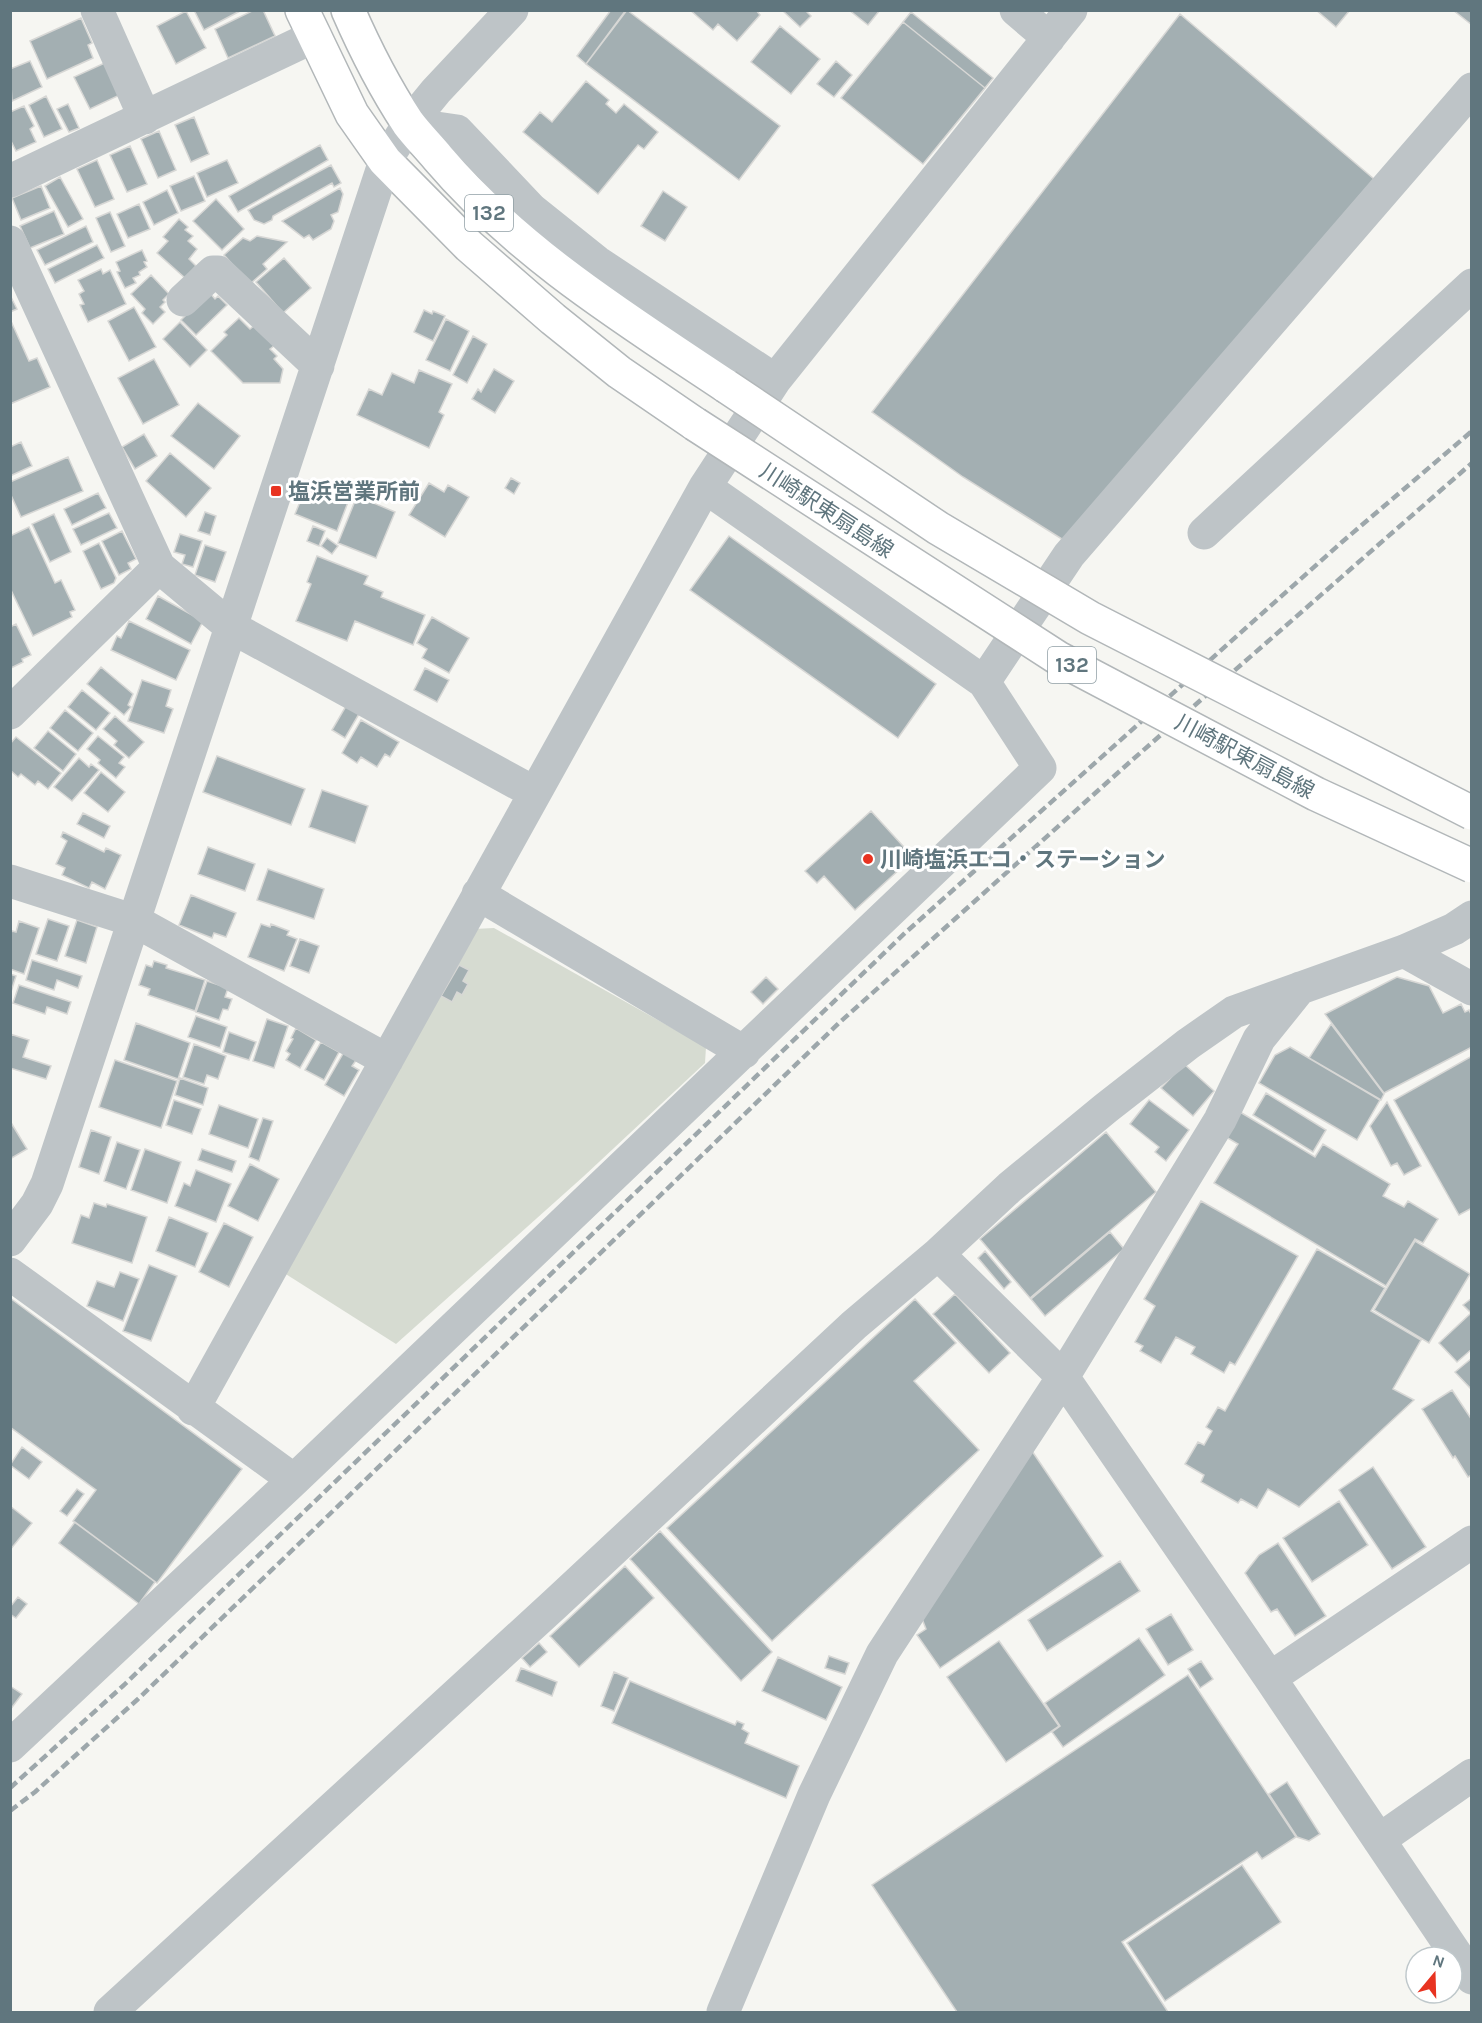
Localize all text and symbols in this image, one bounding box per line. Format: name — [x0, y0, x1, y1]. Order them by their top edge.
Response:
road number: 132 — [465, 195, 513, 231]
street label: 川崎駅東扇島線 — [755, 458, 898, 564]
place label: 塩浜営業所前 — [288, 479, 420, 505]
marker: 塩浜営業所前 — [269, 484, 283, 498]
road number: 132 — [1048, 647, 1096, 683]
street label: 川崎駅東扇島線 — [1170, 709, 1319, 805]
place label: 川崎塩浜エコ・ステーション — [880, 847, 1166, 873]
marker: 川崎塩浜エコ・ステーション — [861, 852, 875, 866]
north arrow — [1404, 1945, 1464, 2005]
text: N — [1430, 1950, 1447, 1972]

